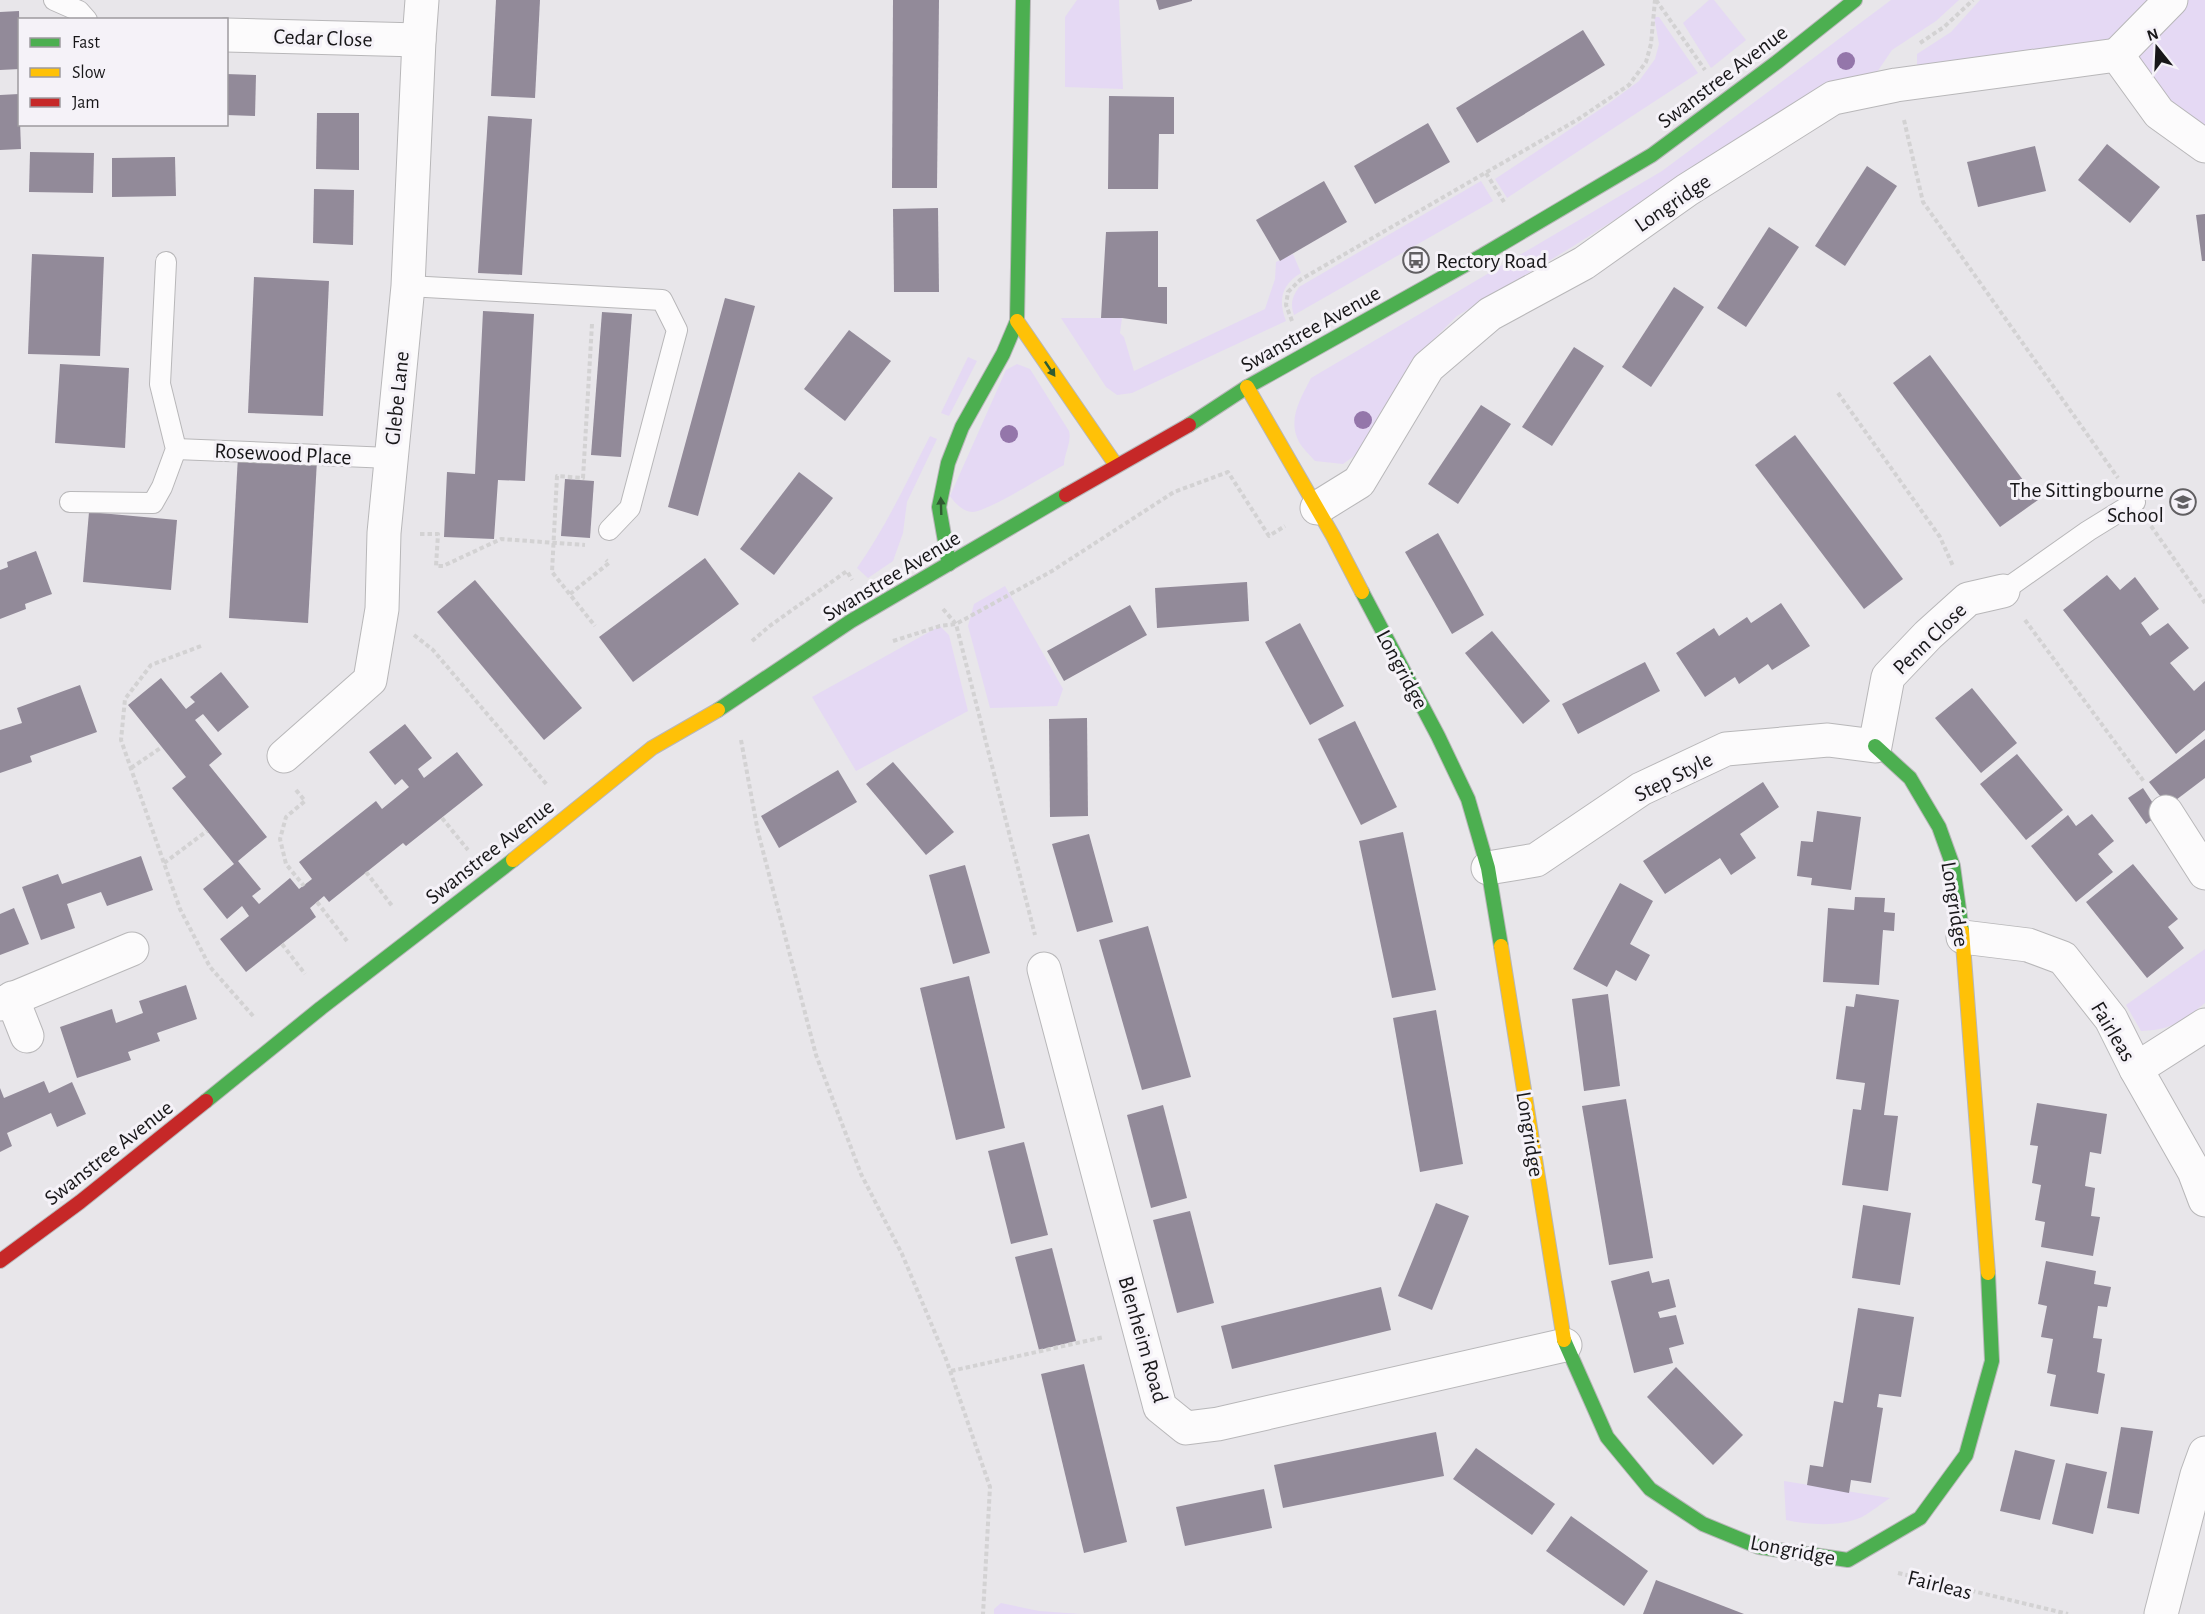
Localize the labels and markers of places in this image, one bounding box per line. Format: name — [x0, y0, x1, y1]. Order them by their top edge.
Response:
bus stop icon: Rectory Road — [1401, 245, 1431, 275]
place label: Rectory Road — [1436, 250, 1547, 272]
place label: The Sittingbourne School — [2009, 479, 2164, 526]
school or university icon: The Sittingbourne School — [2168, 487, 2198, 517]

